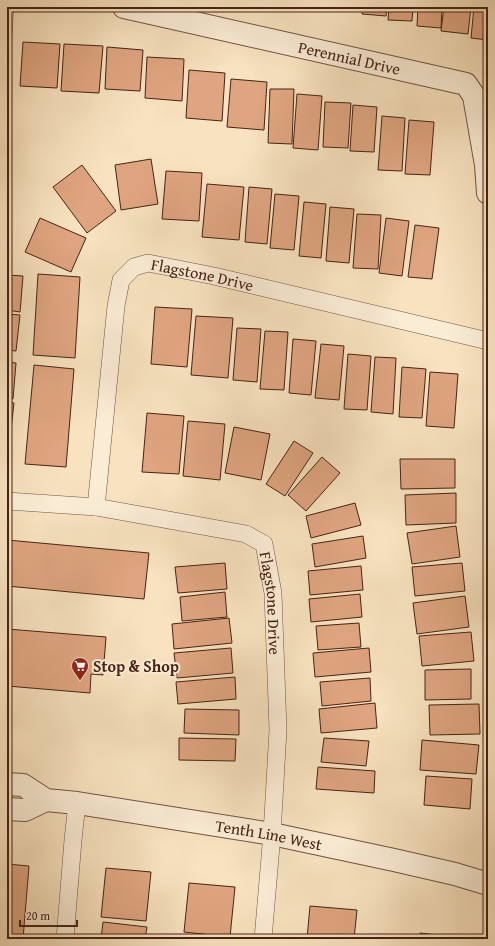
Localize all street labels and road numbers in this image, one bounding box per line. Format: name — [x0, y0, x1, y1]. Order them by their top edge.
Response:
street label: Perennial Drive — [296, 35, 403, 81]
street label: Flagstone Drive — [149, 252, 256, 297]
street label: Flagstone Drive — [254, 550, 287, 655]
street label: Tenth Line West — [214, 813, 325, 856]

